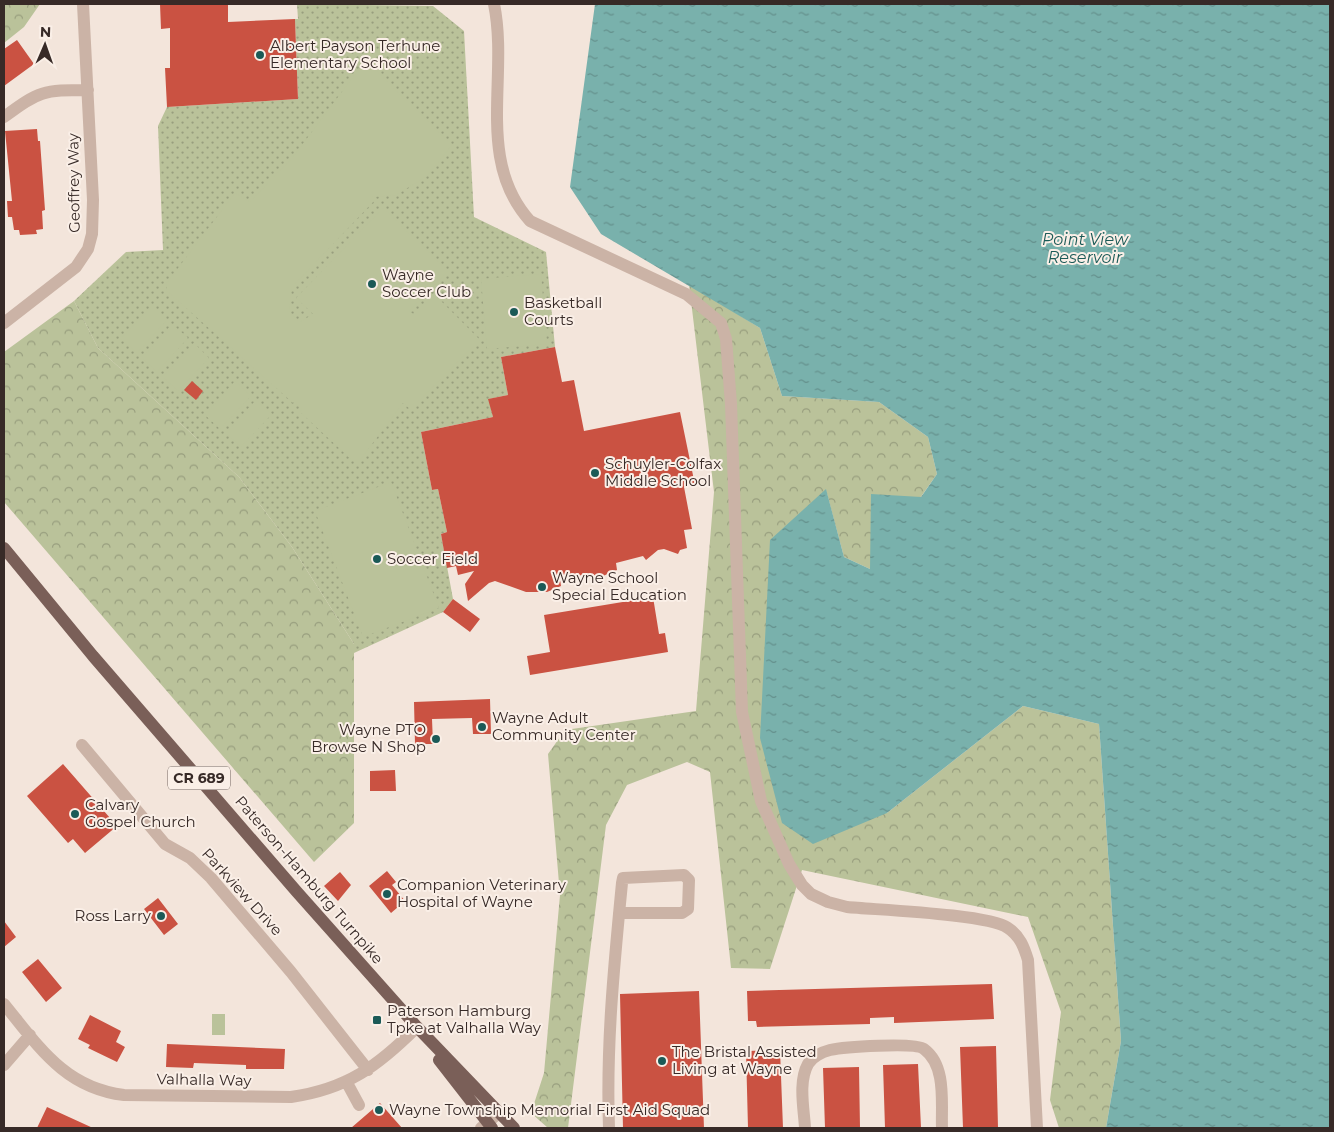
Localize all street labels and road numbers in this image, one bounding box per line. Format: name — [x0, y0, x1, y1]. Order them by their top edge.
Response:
street label: Geoffrey Way — [63, 132, 84, 233]
road number: CR 689 — [168, 766, 230, 790]
street label: Paterson-Hamburg Turnpike — [231, 792, 388, 968]
street label: Parkview Drive — [198, 844, 287, 939]
street label: Valhalla Way — [156, 1069, 252, 1090]

